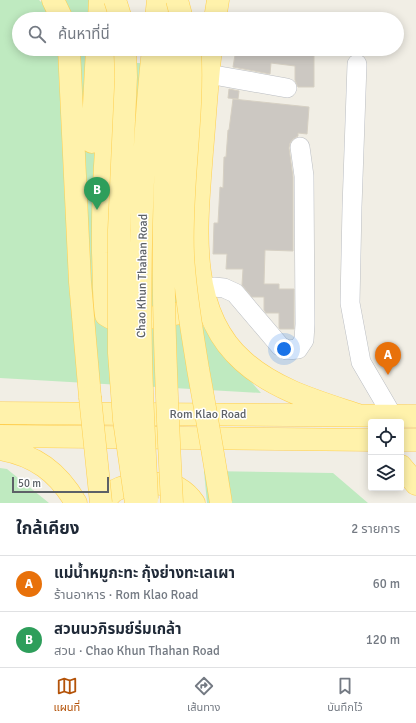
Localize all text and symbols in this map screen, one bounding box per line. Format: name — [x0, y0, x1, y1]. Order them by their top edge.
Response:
search box — [12, 12, 404, 56]
icon: search — [26, 23, 48, 45]
text: ค้นหาที่นี่ — [58, 25, 110, 43]
pin: B — [84, 177, 110, 210]
street label: Chao Khun Thahan Road — [134, 214, 151, 338]
your location — [274, 339, 294, 359]
pin: A — [375, 342, 401, 375]
street label: Rom Klao Road — [170, 407, 246, 422]
map controls — [368, 419, 404, 491]
button: locate — [368, 419, 404, 455]
button: layers — [368, 455, 404, 491]
scale bar — [12, 475, 109, 494]
text: 50 m — [18, 477, 41, 490]
text: ใกล้เคียง — [16, 518, 79, 539]
text: 2 รายการ — [351, 521, 400, 537]
text: แม่น้ำหมูกะทะ กุ้งย่างทะเลเผา — [54, 564, 235, 582]
text: A — [25, 576, 33, 592]
text: 60 m — [373, 576, 400, 592]
text: ร้านอาหาร · Rom Klao Road — [54, 587, 198, 603]
text: สวนนวภิรมย์ร่มเกล้า — [54, 620, 182, 638]
text: B — [25, 632, 33, 648]
text: 120 m — [366, 632, 400, 648]
text: สวน · Chao Khun Thahan Road — [54, 643, 220, 659]
tab: แผนที่ — [53, 675, 80, 716]
tab: เส้นทาง — [187, 675, 220, 716]
tab: บันทึกไว้ — [327, 675, 363, 716]

